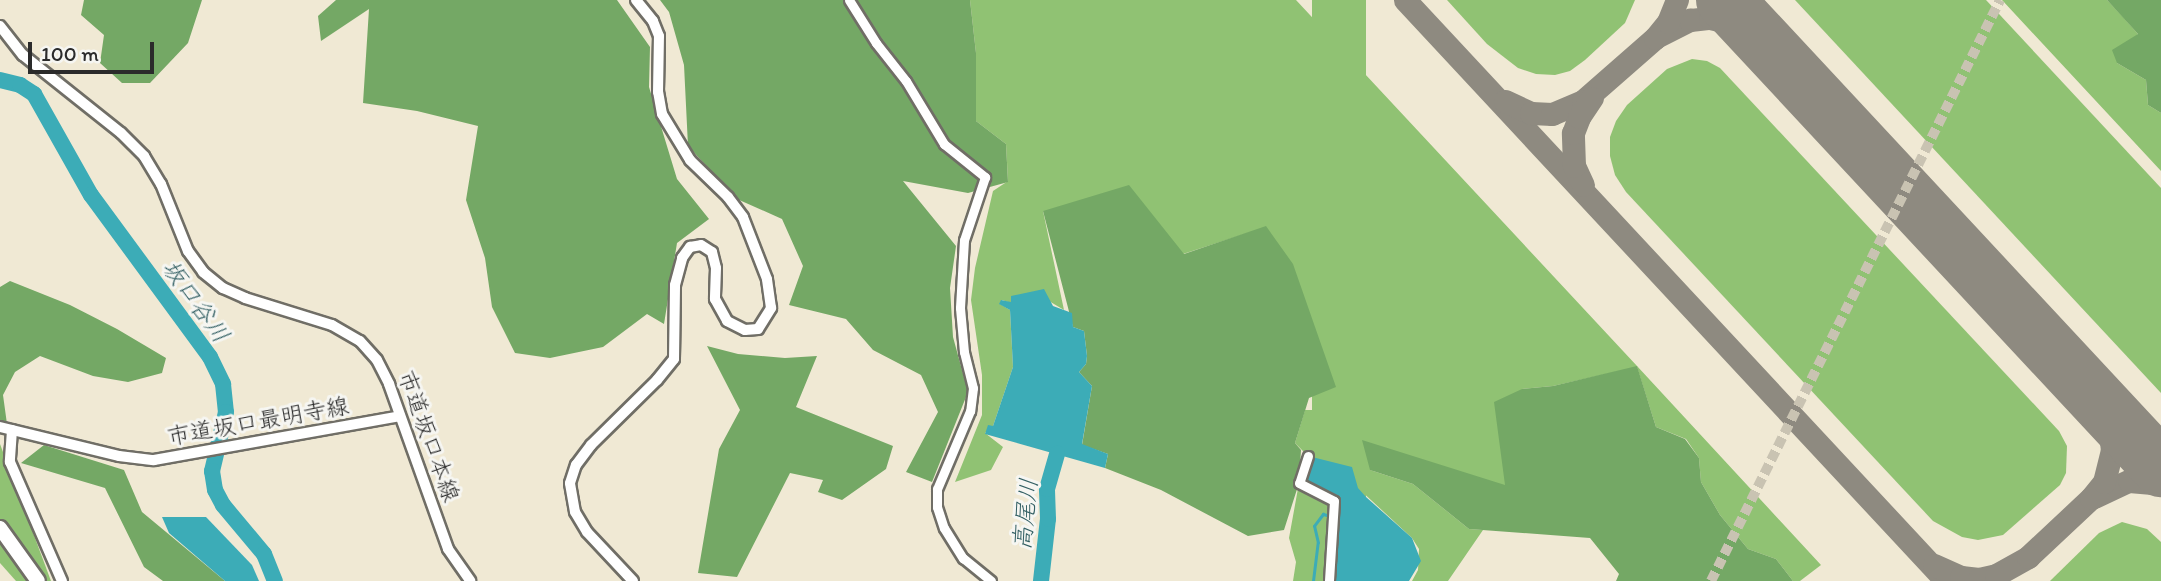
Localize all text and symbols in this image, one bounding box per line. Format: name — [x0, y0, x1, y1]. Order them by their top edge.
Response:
scale bar — [32, 28, 158, 72]
text: 100 m — [41, 41, 99, 66]
water label: 坂口谷川 — [156, 254, 236, 348]
street label: 市道坂口本線 — [392, 366, 466, 506]
street label: 市道坂口最明寺線 — [165, 391, 351, 451]
water label: 高尾川 — [1007, 477, 1043, 551]

